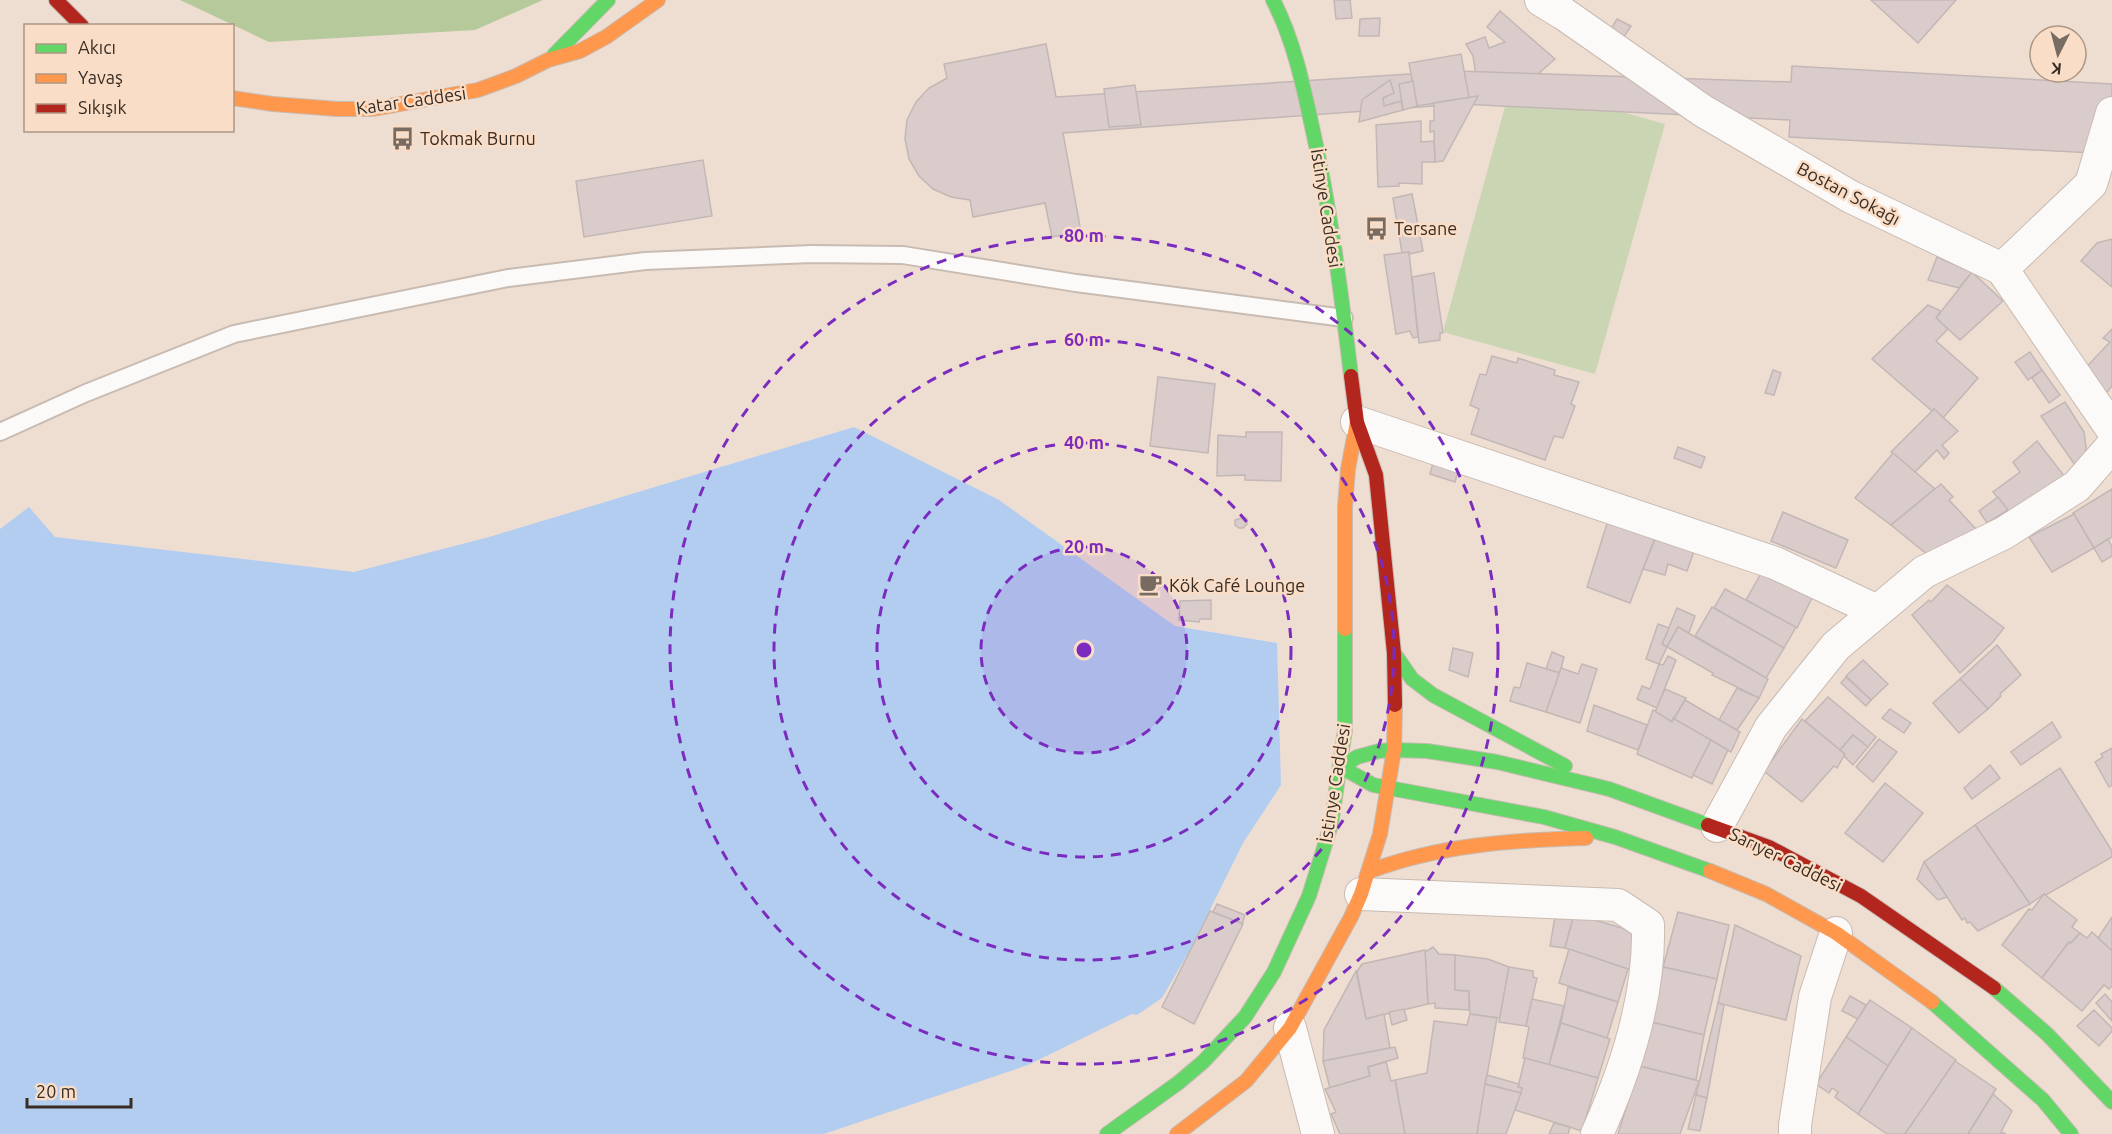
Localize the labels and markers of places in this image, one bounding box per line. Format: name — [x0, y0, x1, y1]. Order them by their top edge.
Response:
bus stop icon: Tokmak Burnu — [389, 125, 415, 151]
place label: Tokmak Burnu — [420, 128, 536, 148]
bus stop icon: Tersane — [1363, 215, 1389, 241]
place label: Tersane — [1394, 218, 1457, 238]
cafe icon: Kök Café Lounge — [1138, 572, 1164, 598]
place label: Kök Café Lounge — [1169, 575, 1305, 595]
centre of rings — [1074, 640, 1094, 660]

